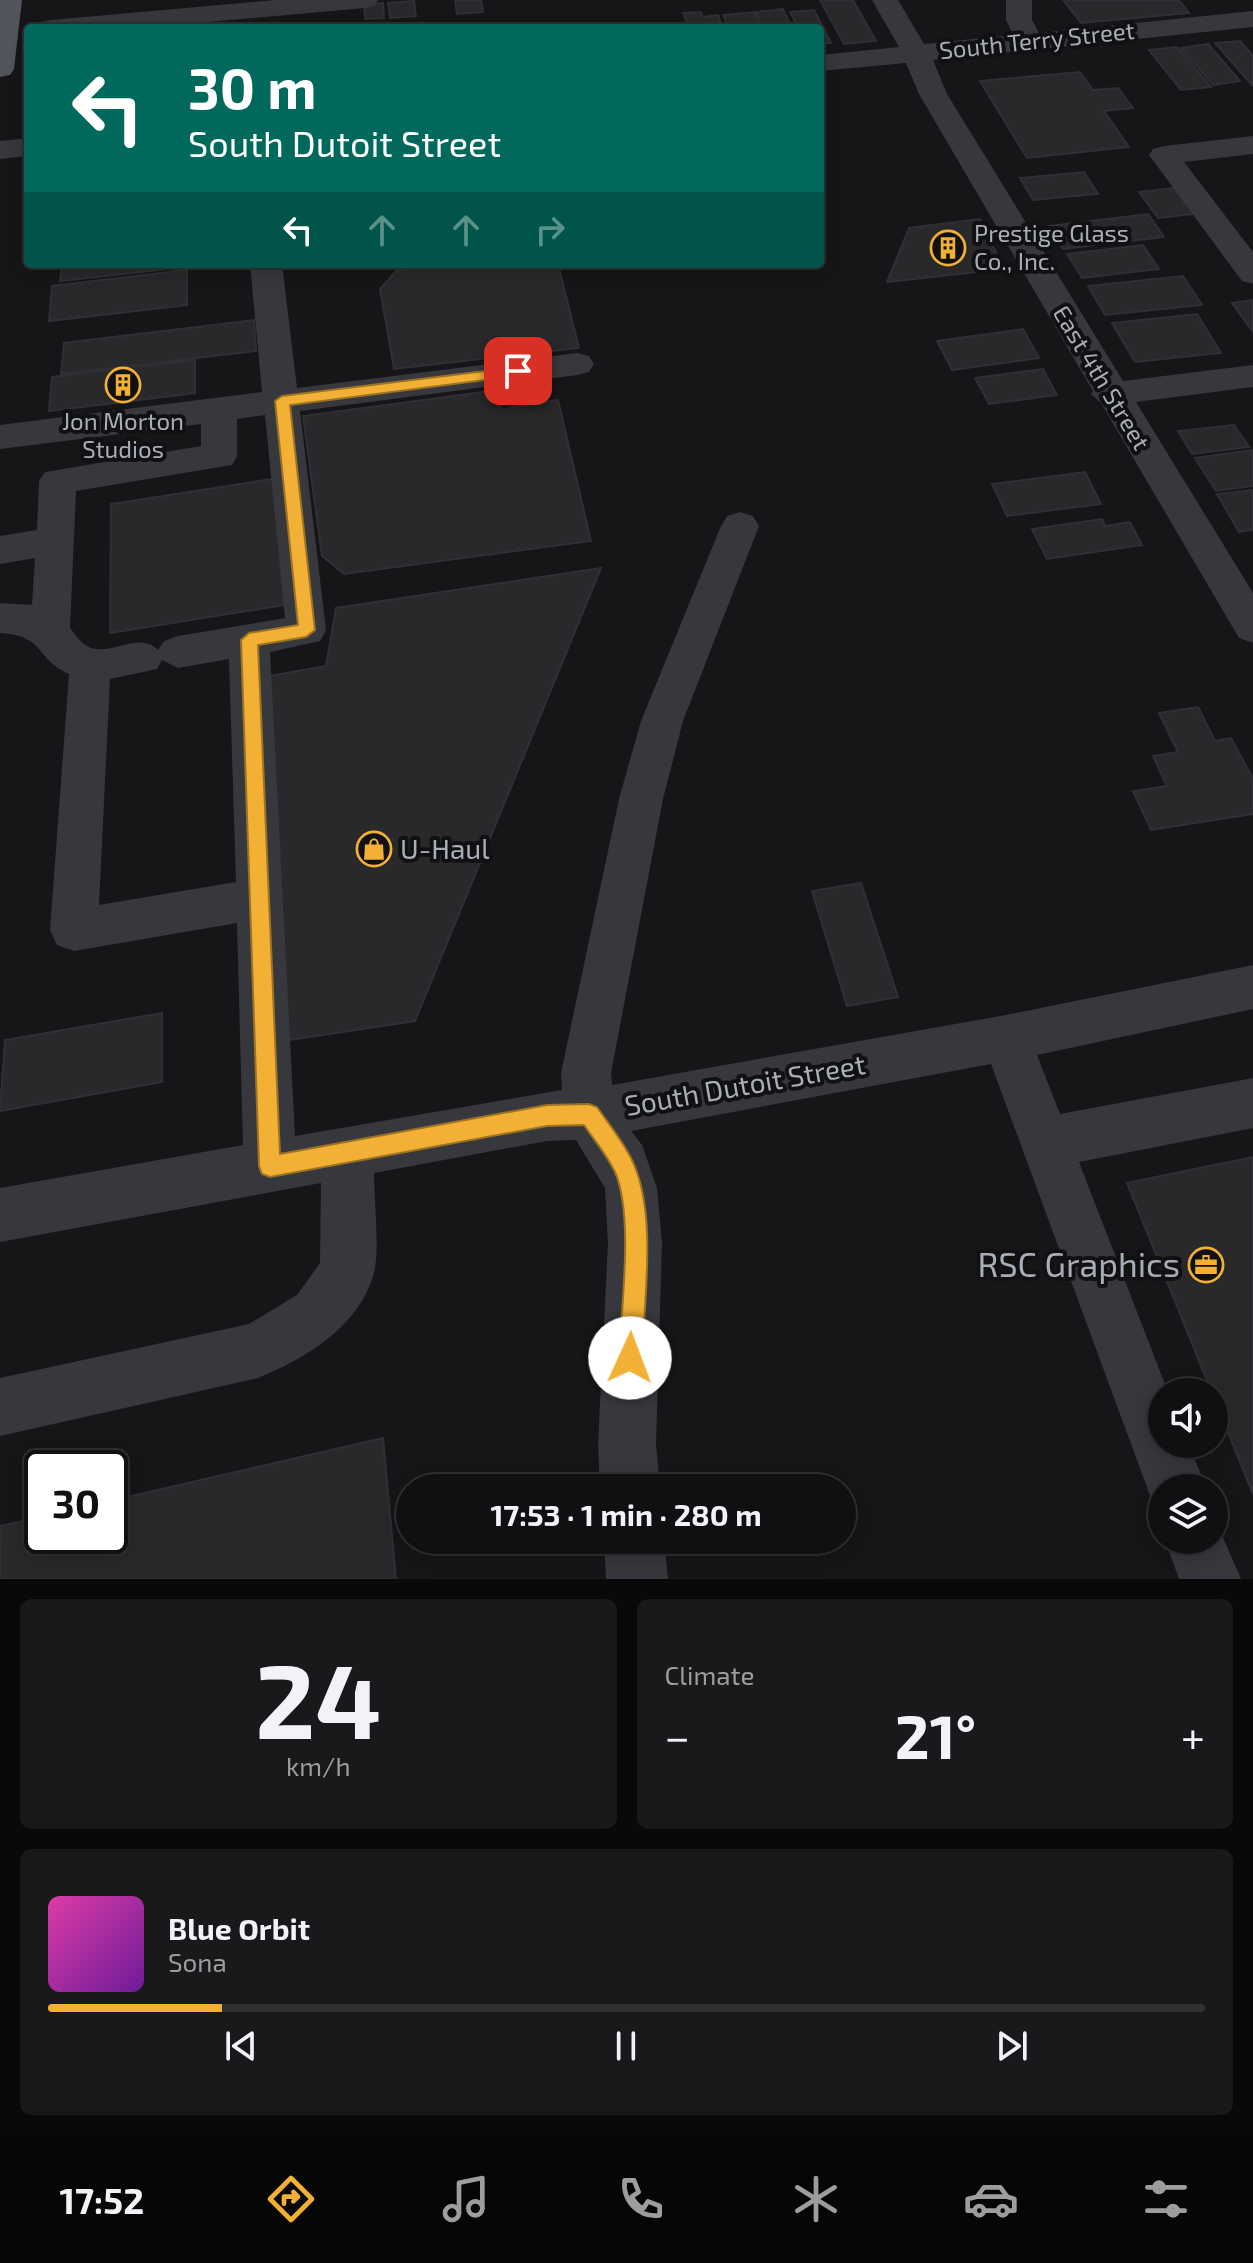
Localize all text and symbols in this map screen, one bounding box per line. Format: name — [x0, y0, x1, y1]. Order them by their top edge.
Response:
street label: South Terry Street — [938, 15, 1136, 64]
text: 30 m — [188, 53, 317, 120]
icon: left — [56, 56, 160, 160]
text: South Dutoit Street — [188, 121, 501, 164]
icon: left — [276, 208, 320, 252]
icon: ahead — [360, 208, 404, 252]
icon: ahead — [444, 208, 488, 252]
icon: right — [528, 208, 572, 252]
place label: Prestige Glass Co., Inc. — [974, 218, 1129, 275]
building icon: Prestige Glass Co., Inc. — [929, 229, 967, 267]
street label: East 4th Street — [1048, 300, 1157, 455]
pin — [484, 337, 552, 405]
icon: arrive — [496, 349, 540, 393]
building icon: Jon Morton Studios — [104, 366, 142, 404]
place label: Jon Morton Studios — [62, 406, 184, 463]
shop icon: U-Haul — [355, 830, 393, 868]
place label: U-Haul — [400, 831, 490, 865]
street label: South Dutoit Street — [622, 1046, 868, 1122]
place label: RSC Graphics — [977, 1243, 1180, 1284]
office icon: RSC Graphics — [1187, 1246, 1225, 1284]
position arrow — [588, 1316, 672, 1400]
map controls — [1148, 1378, 1228, 1554]
button: sound — [1148, 1378, 1228, 1458]
speed limit sign: 30 — [24, 1450, 128, 1554]
button: layers — [1148, 1474, 1228, 1554]
text: 17:53 · 1 min · 280 m — [490, 1496, 762, 1532]
text: 24 — [255, 1635, 382, 1760]
text: Climate — [665, 1659, 754, 1690]
text: 21° — [895, 1699, 976, 1771]
text: − — [665, 1709, 690, 1762]
text: + — [1181, 1709, 1205, 1762]
text: km/h — [286, 1750, 351, 1781]
text: Blue Orbit — [168, 1910, 310, 1946]
text: Sona — [168, 1946, 227, 1977]
icon: previous — [219, 2024, 263, 2068]
icon: pause — [604, 2024, 648, 2068]
icon: next — [990, 2024, 1034, 2068]
icon: directions — [263, 2171, 319, 2227]
icon: music — [438, 2171, 494, 2227]
icon: phone — [613, 2171, 669, 2227]
icon: climate — [788, 2171, 844, 2227]
icon: car — [963, 2171, 1019, 2227]
icon: filters — [1138, 2171, 1194, 2227]
text: 17:52 — [59, 2178, 144, 2221]

